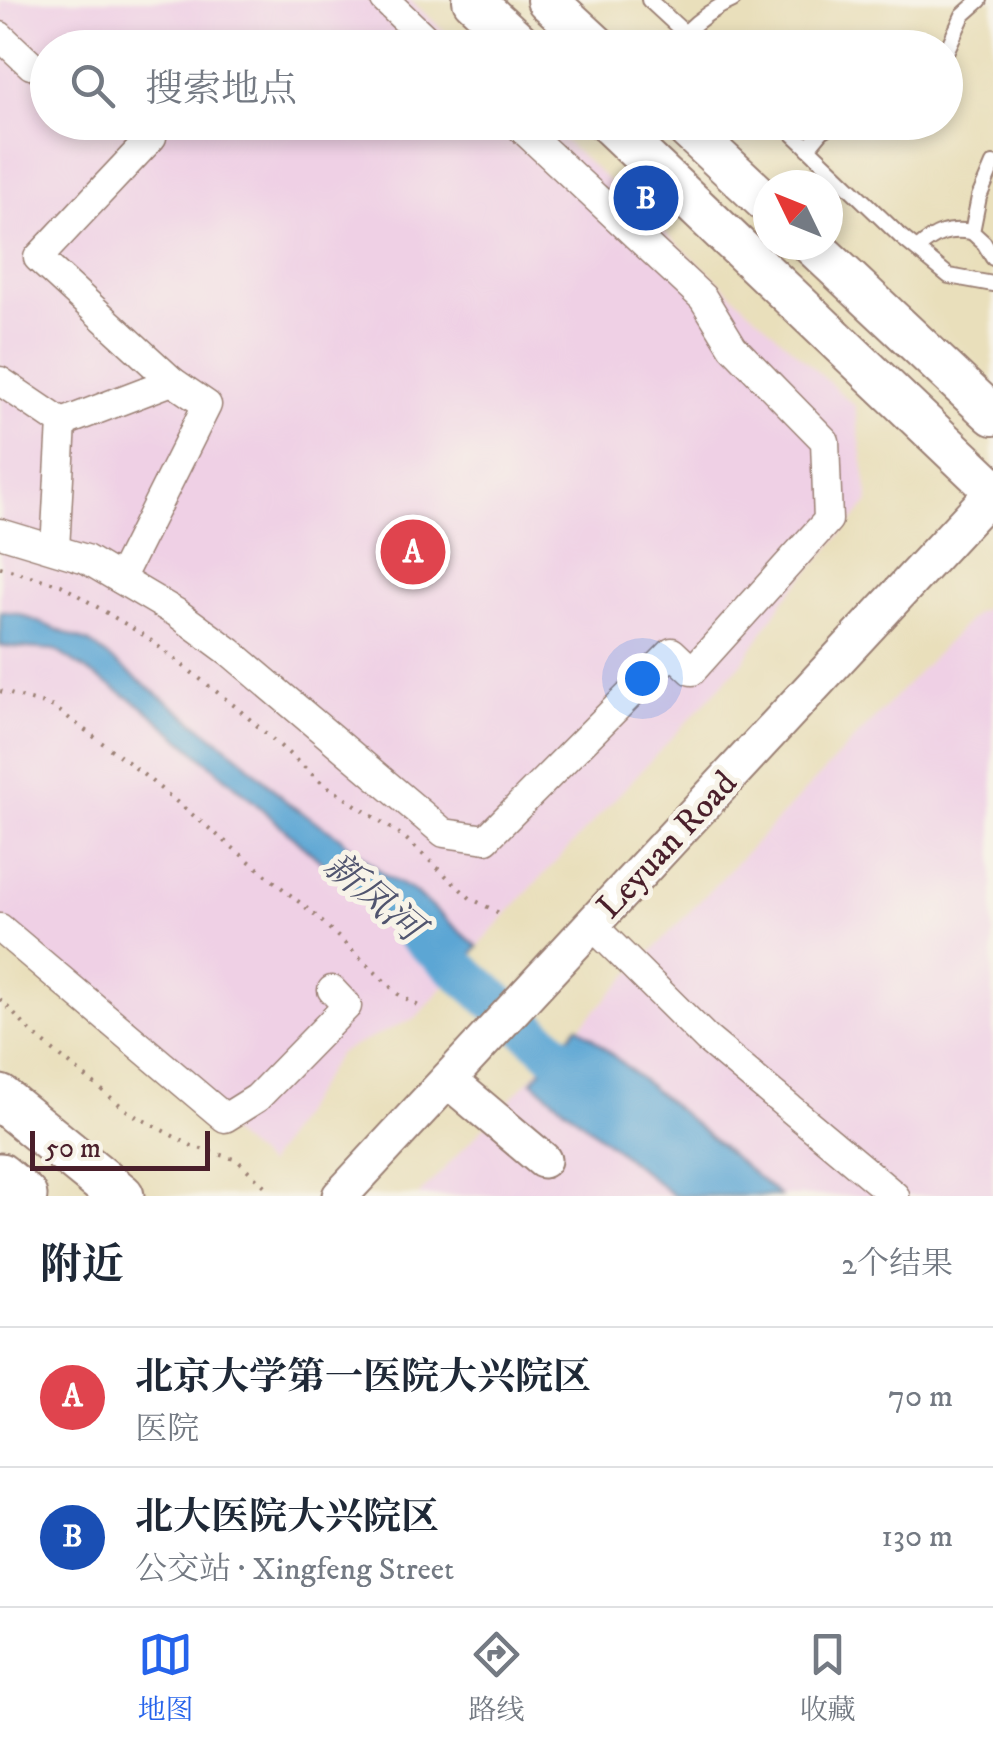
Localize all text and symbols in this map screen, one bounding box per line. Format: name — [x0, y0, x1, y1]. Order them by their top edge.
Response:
search box — [30, 30, 963, 140]
icon: search — [65, 58, 120, 113]
text: 搜索地点 — [145, 66, 297, 114]
pin: B — [614, 160, 678, 236]
north arrow — [753, 170, 843, 260]
pin: A — [380, 514, 446, 590]
your location — [617, 653, 668, 704]
street label: Leyuan Road — [588, 762, 747, 929]
water label: 新凤河 — [314, 843, 436, 956]
scale bar — [30, 1126, 210, 1170]
text: 50 m — [45, 1131, 101, 1166]
text: 附近 — [40, 1240, 124, 1292]
text: 2个结果 — [841, 1245, 953, 1285]
text: 北京大学第一医院大兴院区 — [135, 1354, 591, 1402]
text: A — [62, 1377, 83, 1417]
text: 70 m — [888, 1377, 953, 1417]
text: 医院 — [135, 1410, 199, 1450]
text: 北大医院大兴院区 — [135, 1494, 439, 1542]
text: B — [62, 1517, 83, 1557]
text: 130 m — [881, 1517, 953, 1557]
text: 公交站 · Xingfeng Street — [135, 1550, 454, 1590]
tab: 地图 — [137, 1627, 194, 1728]
tab: 路线 — [468, 1627, 525, 1728]
tab: 收藏 — [799, 1627, 856, 1728]

